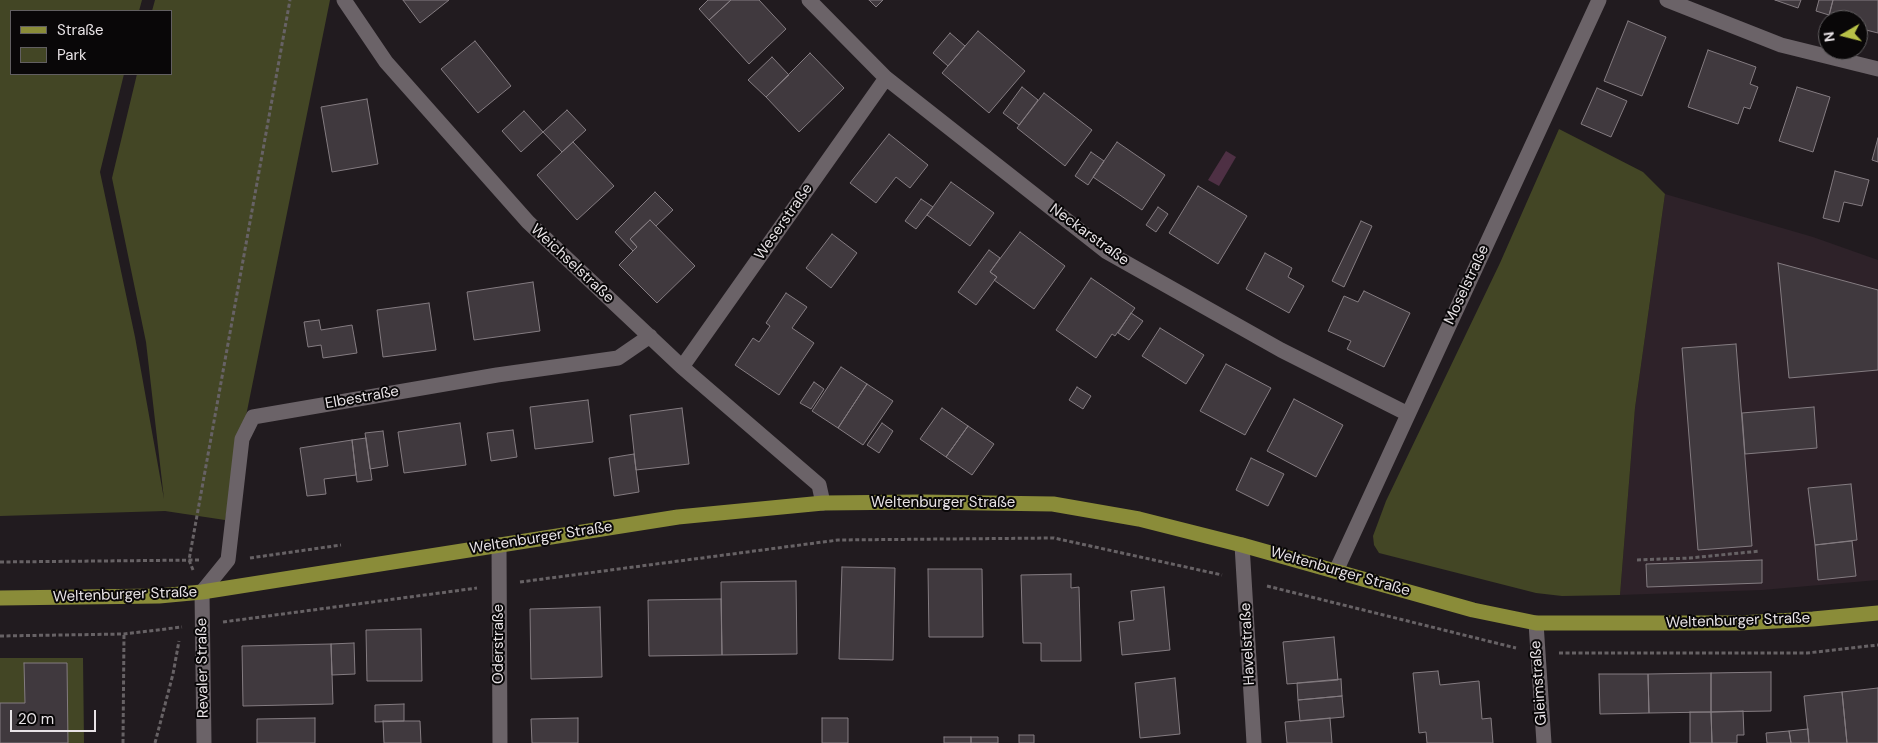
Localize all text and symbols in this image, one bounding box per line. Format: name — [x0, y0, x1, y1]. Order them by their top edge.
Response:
legend — [10, 10, 172, 75]
north arrow — [1818, 10, 1868, 60]
text: Straße — [57, 20, 104, 40]
text: N — [1820, 31, 1839, 43]
text: Park — [57, 45, 87, 65]
street label: Weserstraße — [751, 180, 817, 264]
street label: Neckarstraße — [1046, 200, 1132, 270]
street label: Weichselstraße — [527, 221, 617, 307]
street label: Moselstraße — [1441, 242, 1493, 328]
street label: Elbestraße — [324, 383, 400, 413]
street label: Weltenburger Straße — [871, 494, 1015, 512]
street label: Weltenburger Straße — [468, 518, 614, 558]
street label: Weltenburger Straße — [1268, 543, 1412, 601]
street label: Weltenburger Straße — [53, 583, 197, 607]
street label: Havelstraße — [1237, 602, 1259, 686]
street label: Oderstraße — [490, 604, 508, 684]
street label: Weltenburger Straße — [1666, 609, 1810, 633]
street label: Revaler Straße — [193, 618, 213, 718]
street label: Gleimstraße — [1527, 640, 1551, 726]
scale bar — [12, 700, 99, 732]
text: 20 m — [18, 709, 54, 729]

